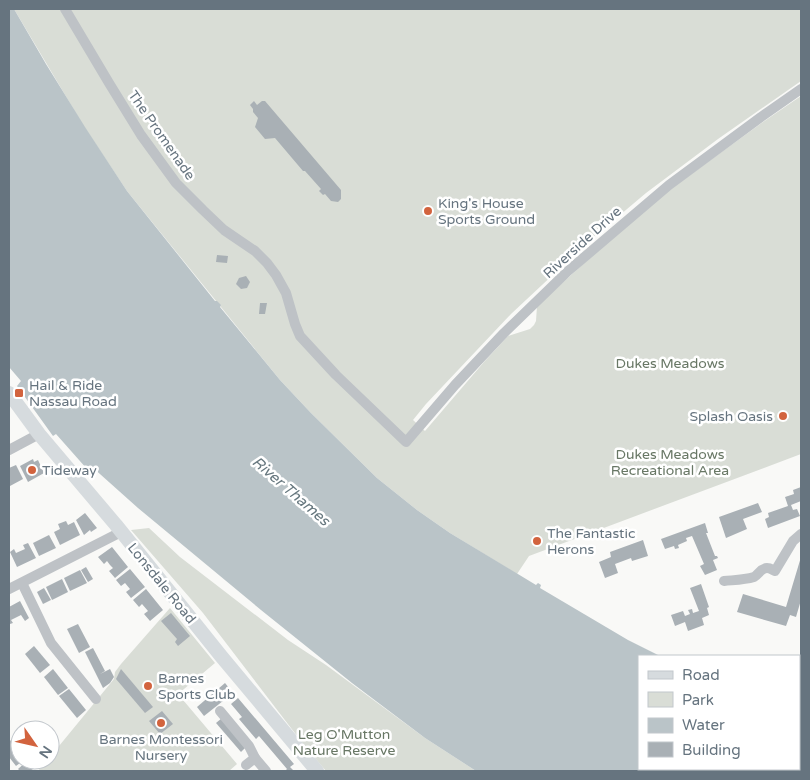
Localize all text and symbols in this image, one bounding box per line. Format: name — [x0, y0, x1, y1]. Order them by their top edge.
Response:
street label: The Promenade — [124, 87, 199, 183]
place label: King's House Sports Ground — [438, 195, 535, 228]
street label: Riverside Drive — [540, 203, 625, 282]
marker: King's House Sports Ground — [422, 205, 434, 217]
park label: Dukes Meadows — [616, 355, 725, 372]
place label: Hail & Ride Nassau Road — [29, 377, 117, 410]
marker: Hail & Ride Nassau Road — [13, 387, 25, 399]
place label: Splash Oasis — [689, 408, 773, 425]
marker: Splash Oasis — [777, 410, 789, 422]
park label: Dukes Meadows Recreational Area — [611, 446, 729, 479]
water label: River Thames — [249, 453, 335, 531]
place label: Tideway — [42, 462, 97, 479]
marker: Tideway — [26, 464, 38, 476]
place label: The Fantastic Herons — [547, 525, 635, 558]
marker: The Fantastic Herons — [531, 535, 543, 547]
street label: Lonsdale Road — [124, 540, 199, 627]
legend — [638, 655, 800, 770]
text: Road — [682, 666, 720, 684]
place label: Barnes Sports Club — [158, 670, 236, 703]
marker: Barnes Sports Club — [142, 680, 154, 692]
text: Park — [682, 691, 714, 709]
text: Water — [682, 716, 725, 734]
marker: Barnes Montessori Nursery — [155, 717, 167, 729]
north arrow — [10, 720, 60, 770]
park label: Leg O'Mutton Nature Reserve — [293, 726, 395, 759]
place label: Barnes Montessori Nursery — [99, 731, 223, 764]
text: Building — [682, 741, 741, 759]
text: N — [35, 743, 56, 761]

